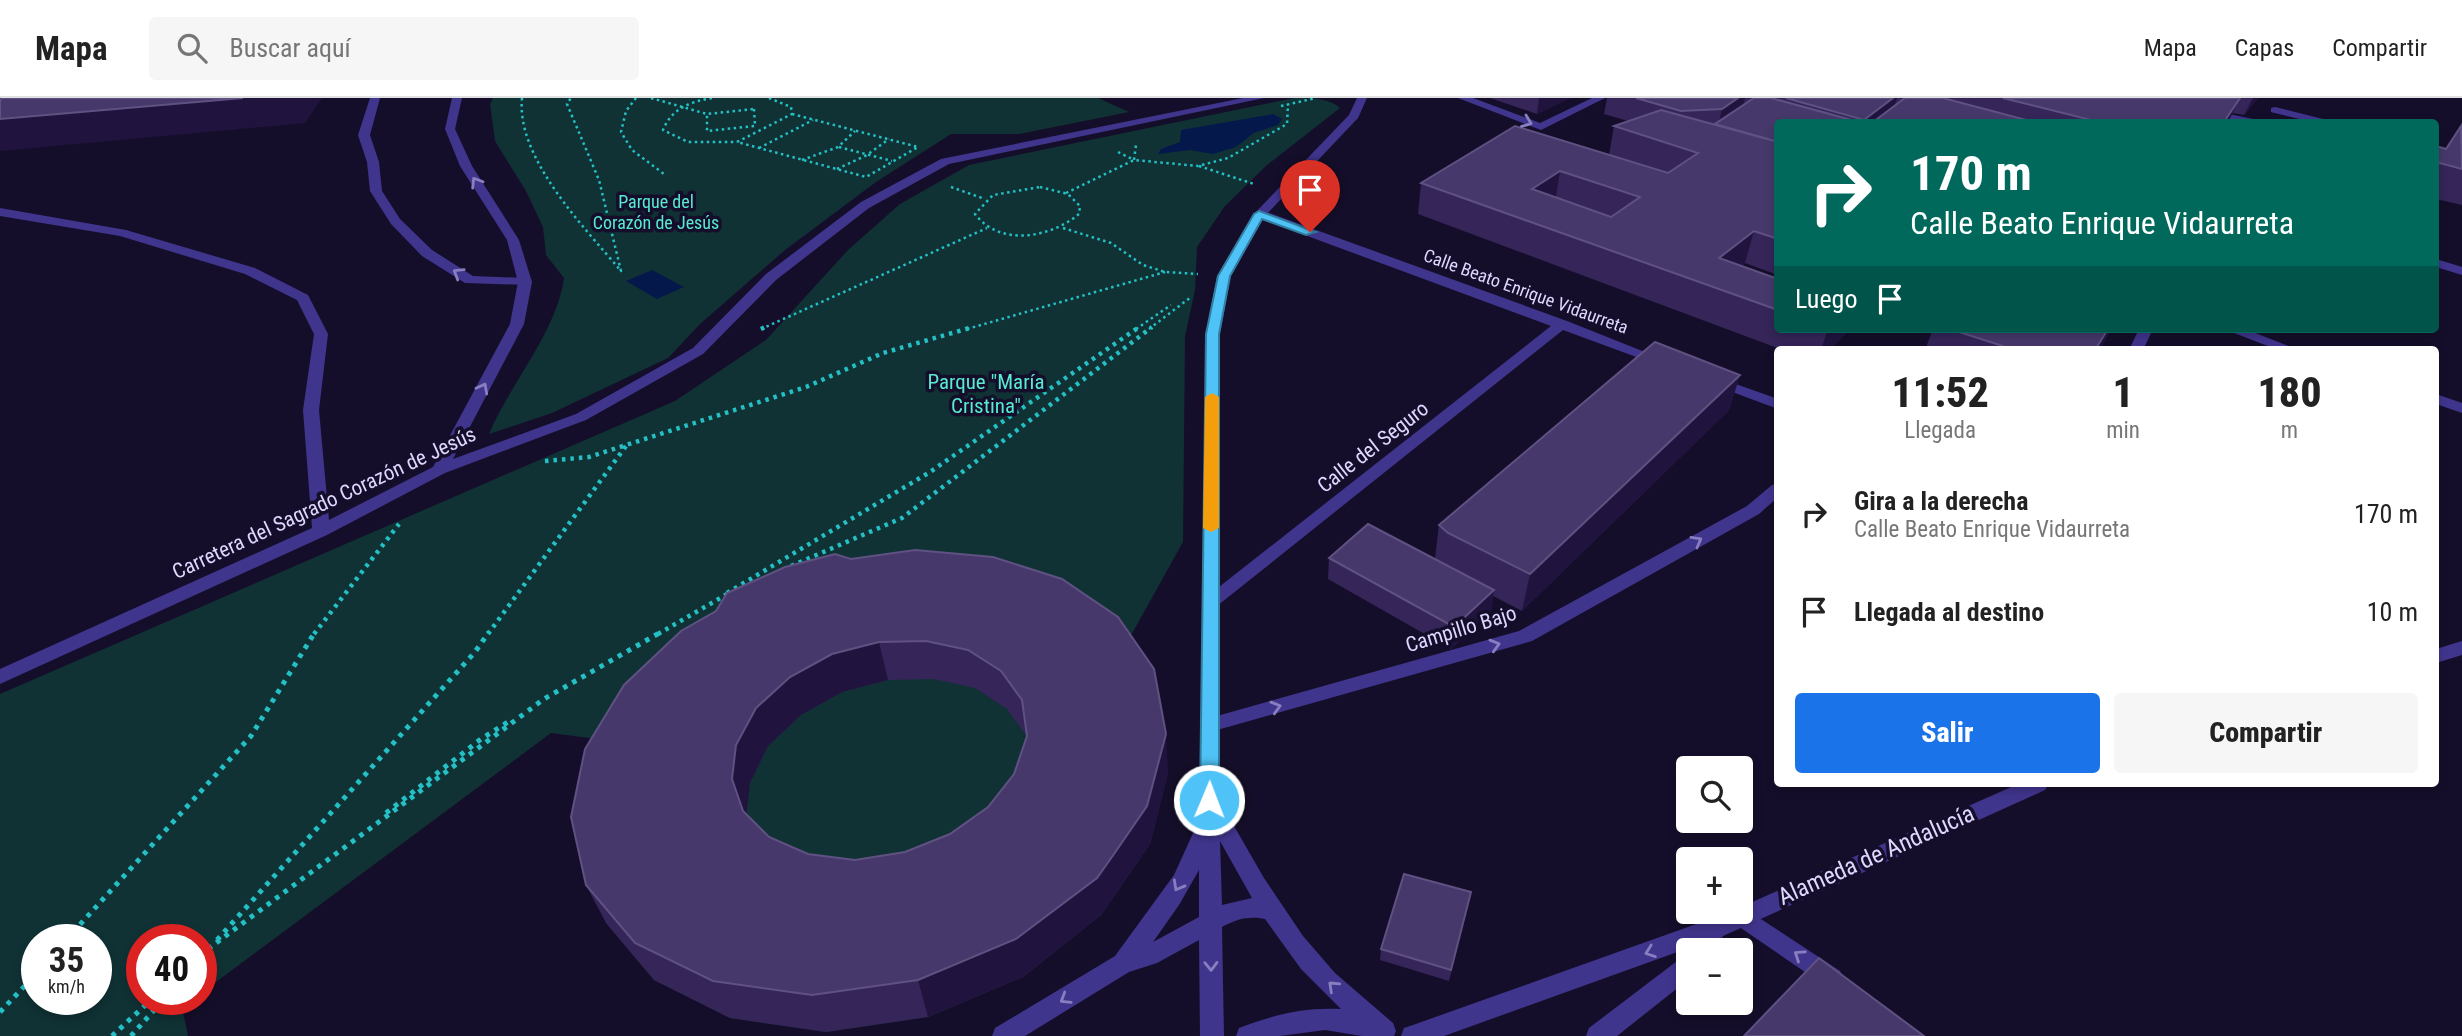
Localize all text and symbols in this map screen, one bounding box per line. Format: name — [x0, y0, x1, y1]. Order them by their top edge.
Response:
search box — [149, 17, 639, 80]
text: Mapa — [35, 29, 107, 68]
icon: search — [173, 29, 211, 67]
text: Buscar aquí — [229, 33, 351, 63]
text: Mapa — [2144, 34, 2197, 62]
text: Capas — [2235, 34, 2294, 62]
text: Compartir — [2332, 34, 2427, 62]
one-way arrow — [1520, 114, 1533, 128]
text: 170 m — [1910, 145, 2032, 202]
icon: right — [1795, 147, 1886, 238]
pin — [1280, 160, 1340, 232]
icon: arrive — [1291, 171, 1329, 209]
one-way arrow — [471, 177, 484, 190]
park label: Parque del Corazón de Jesús — [593, 191, 719, 233]
text: Calle Beato Enrique Vidaurreta — [1910, 204, 2294, 242]
street label: Calle Beato Enrique Vidaurreta — [1421, 244, 1631, 338]
one-way arrow — [453, 269, 466, 282]
icon: arrive — [1871, 280, 1909, 318]
text: Luego — [1795, 284, 1857, 314]
text: 11:52 — [1891, 368, 1989, 417]
text: 1 — [2112, 368, 2134, 417]
text: 180 — [2257, 368, 2322, 417]
park label: Parque "María Cristina" — [927, 370, 1045, 418]
one-way arrow — [474, 383, 488, 395]
street label: Calle del Seguro — [1313, 396, 1433, 498]
text: Llegada — [1904, 417, 1976, 444]
text: min — [2106, 417, 2140, 444]
text: m — [2281, 417, 2298, 444]
street label: Carretera del Sagrado Corazón de Jesús — [169, 422, 479, 584]
text: Gira a la derecha — [1854, 486, 2028, 516]
icon: right — [1795, 495, 1833, 533]
text: 170 m — [2354, 499, 2418, 529]
text: Calle Beato Enrique Vidaurreta — [1854, 516, 2130, 543]
one-way arrow — [1689, 536, 1702, 549]
icon: arrive — [1795, 593, 1833, 631]
text: Llegada al destino — [1854, 597, 2044, 627]
text: 10 m — [2367, 597, 2418, 627]
street label: Campillo Bajo — [1403, 601, 1519, 657]
one-way arrow — [1489, 638, 1501, 653]
button: Salir — [1795, 693, 2100, 773]
button: Compartir — [2114, 693, 2418, 773]
one-way arrow — [1270, 700, 1282, 715]
map controls — [1676, 756, 1753, 1015]
button: search — [1676, 756, 1753, 833]
position arrow — [1172, 763, 1246, 837]
street label: Alameda de Andalucía — [1773, 799, 1979, 911]
button: + — [1676, 847, 1753, 924]
one-way arrow — [1173, 879, 1186, 892]
speed limit sign: 40 — [126, 924, 217, 1015]
button: − — [1676, 938, 1753, 1015]
text: 35 — [49, 940, 84, 981]
one-way arrow — [1645, 944, 1657, 958]
one-way arrow — [1794, 951, 1807, 963]
one-way arrow — [1203, 961, 1219, 972]
text: km/h — [48, 976, 85, 997]
one-way arrow — [1328, 982, 1341, 995]
one-way arrow — [1060, 991, 1073, 1004]

